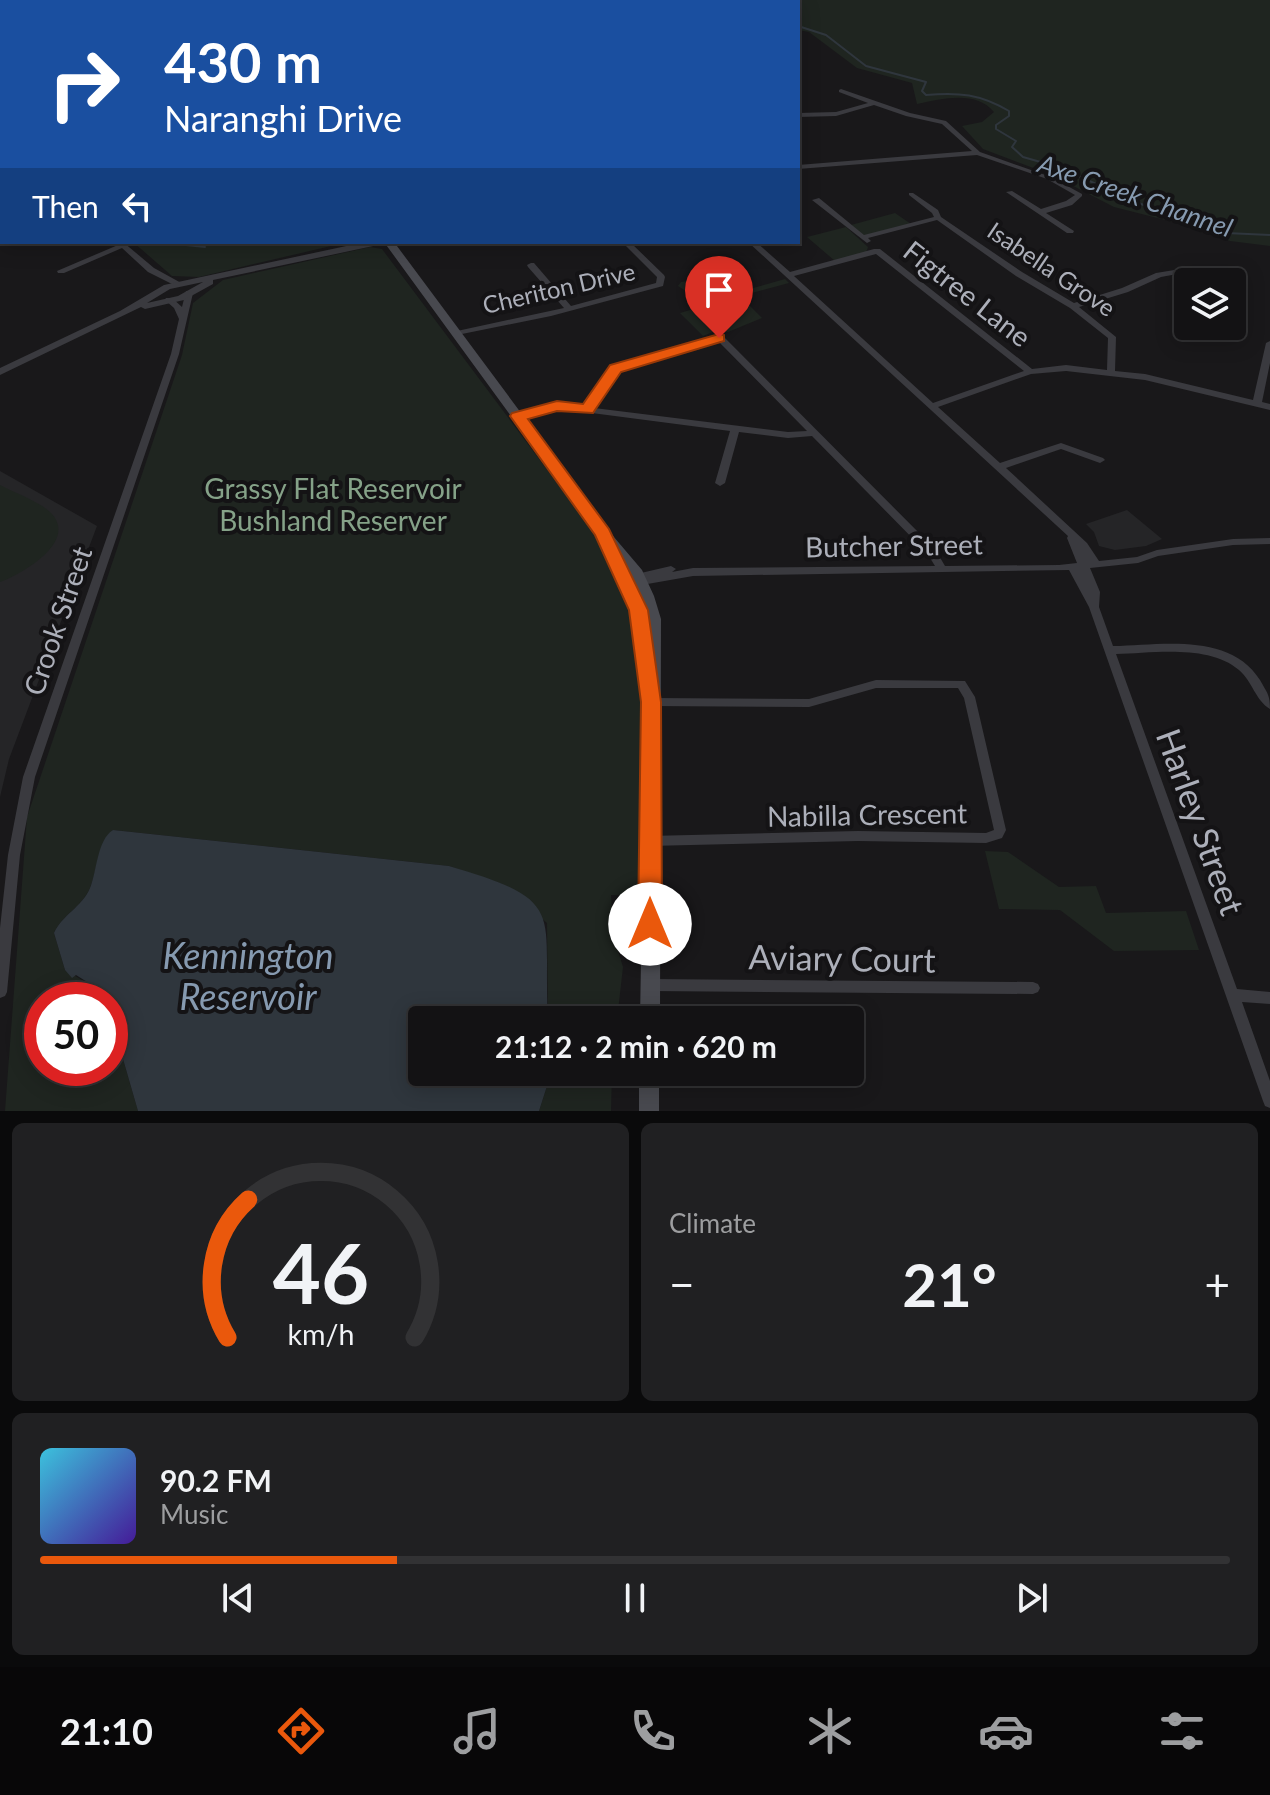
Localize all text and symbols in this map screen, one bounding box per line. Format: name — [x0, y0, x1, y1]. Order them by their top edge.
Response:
text: 430 m — [164, 28, 322, 95]
icon: right — [32, 32, 136, 136]
text: Naranghi Drive — [164, 96, 402, 140]
water label: Axe Creek Channel — [1033, 147, 1237, 243]
icon: left — [115, 184, 159, 228]
text: Then — [32, 188, 99, 224]
street label: Isabella Grove — [982, 215, 1121, 322]
street label: Figtree Lane — [897, 233, 1038, 353]
street label: Cheriton Drive — [480, 256, 638, 319]
pin — [685, 256, 753, 338]
icon: arrive — [697, 268, 741, 312]
map controls — [1174, 268, 1246, 340]
button: layers — [1174, 268, 1246, 340]
park label: Grassy Flat Reservoir Bushland Reserver — [204, 471, 462, 537]
street label: Butcher Street — [805, 526, 983, 564]
street label: Crook Street — [16, 542, 98, 700]
street label: Harley Street — [1149, 723, 1254, 920]
street label: Nabilla Crescent — [767, 795, 967, 833]
position arrow — [608, 882, 692, 966]
water label: Kennington Reservoir — [162, 933, 334, 1018]
street label: Aviary Court — [748, 935, 936, 980]
speed limit sign: 50 — [24, 982, 128, 1086]
text: 21:12 · 2 min · 620 m — [495, 1028, 777, 1064]
text: Climate — [669, 1207, 756, 1239]
text: 46 — [272, 1222, 369, 1322]
text: 21° — [902, 1248, 997, 1320]
text: − — [669, 1258, 695, 1310]
text: + — [1204, 1258, 1230, 1310]
text: km/h — [287, 1317, 354, 1351]
text: 90.2 FM — [160, 1462, 272, 1498]
text: Music — [160, 1498, 228, 1530]
icon: previous — [216, 1576, 260, 1620]
icon: pause — [613, 1576, 657, 1620]
icon: next — [1010, 1576, 1054, 1620]
icon: directions — [273, 1703, 329, 1759]
icon: music — [449, 1703, 505, 1759]
icon: phone — [625, 1703, 681, 1759]
icon: climate — [802, 1703, 858, 1759]
icon: car — [978, 1703, 1034, 1759]
icon: filters — [1154, 1703, 1210, 1759]
text: 21:10 — [60, 1709, 153, 1753]

